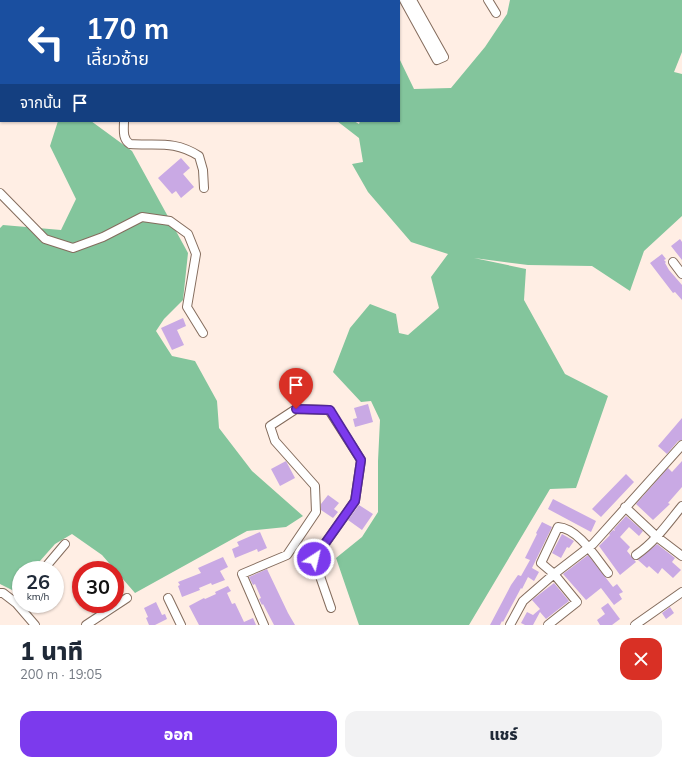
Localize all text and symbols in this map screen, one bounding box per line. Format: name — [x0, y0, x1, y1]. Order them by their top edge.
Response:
text: 170 m — [86, 11, 169, 46]
icon: left — [20, 16, 72, 68]
text: เลี้ยวซ้าย — [86, 47, 149, 70]
icon: arrive — [69, 92, 91, 114]
text: จากนั้น — [20, 93, 61, 112]
pin — [279, 368, 313, 409]
icon: arrive — [285, 374, 307, 396]
position arrow — [293, 538, 335, 580]
speed limit sign: 30 — [72, 561, 124, 613]
text: 26 — [26, 569, 50, 594]
text: km/h — [27, 590, 49, 603]
text: 1 นาที — [20, 636, 83, 666]
button: close — [620, 638, 662, 680]
text: 200 m · 19:05 — [20, 666, 102, 682]
button: ออก — [20, 711, 337, 757]
button: แชร์ — [345, 711, 662, 757]

